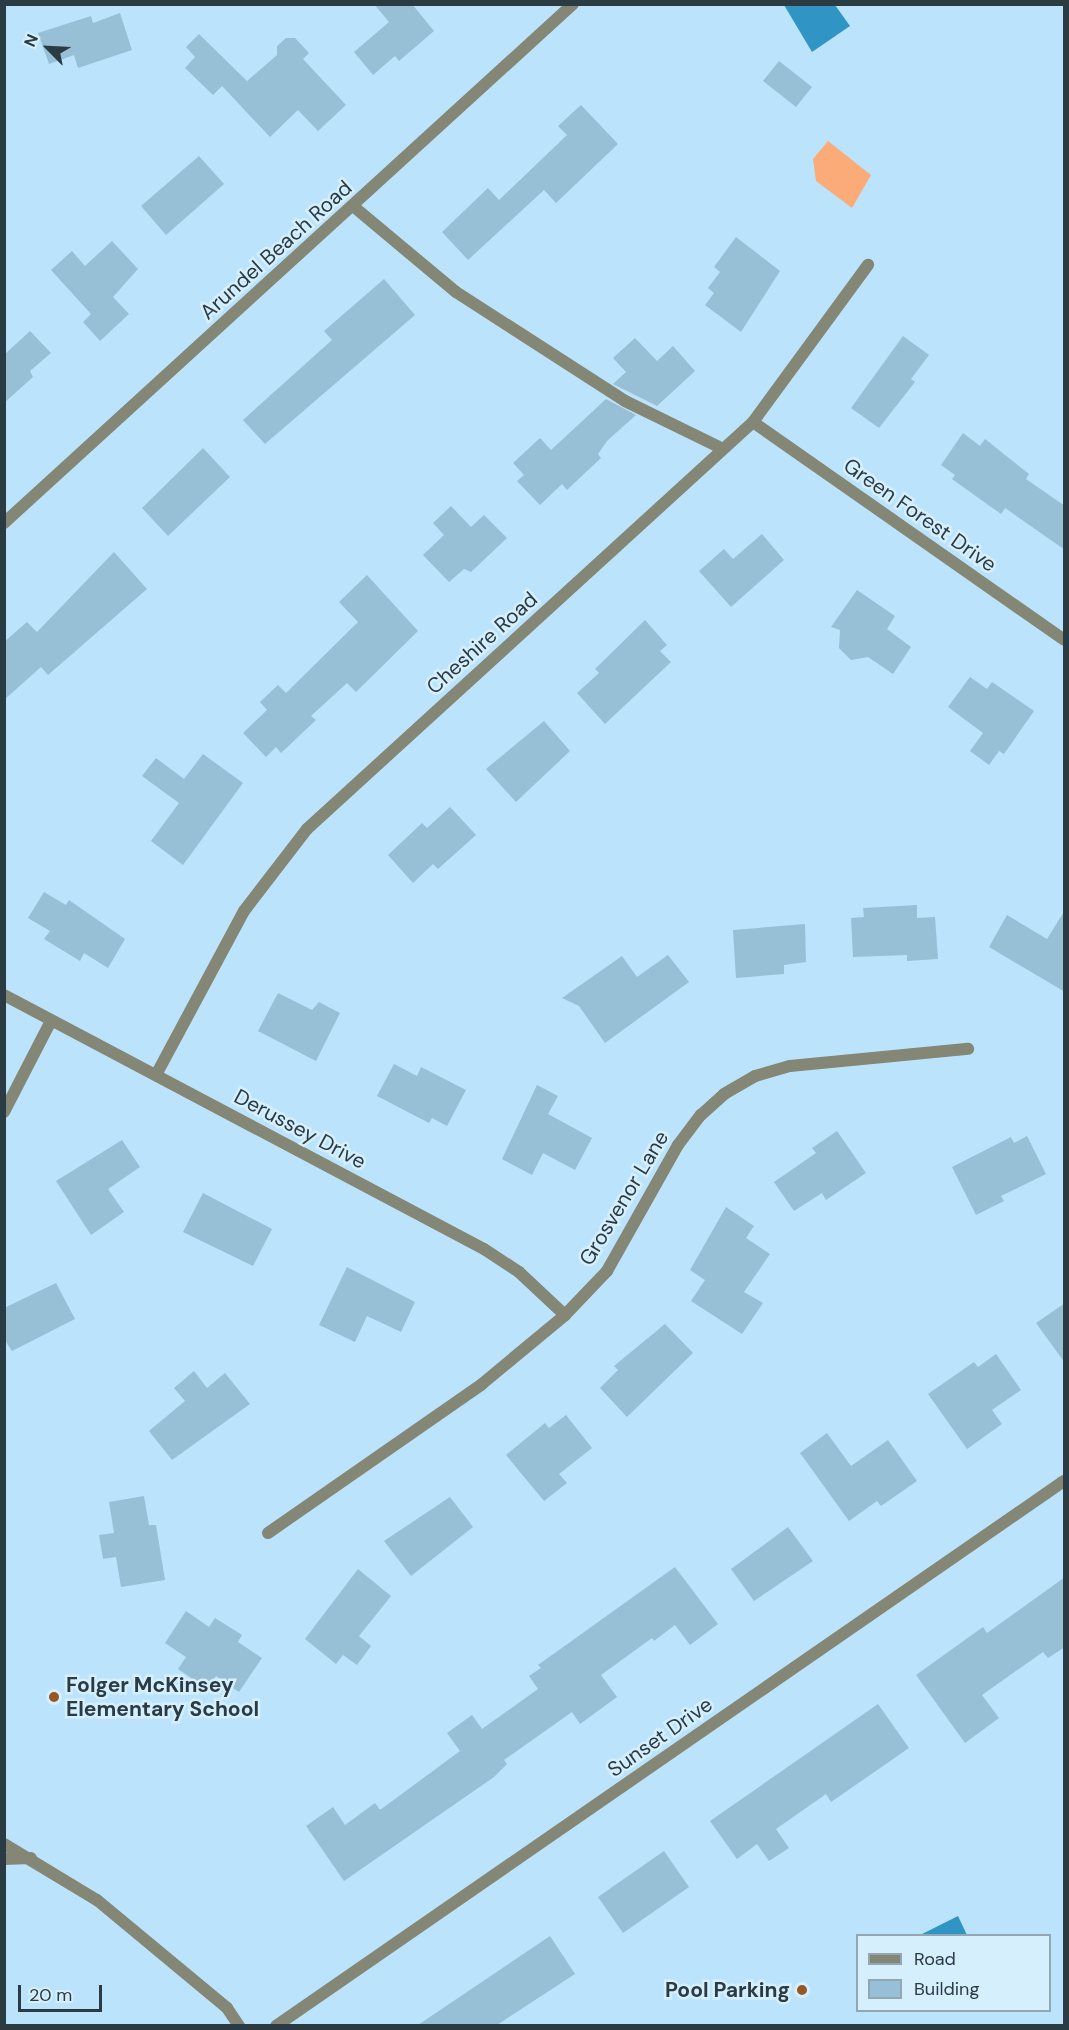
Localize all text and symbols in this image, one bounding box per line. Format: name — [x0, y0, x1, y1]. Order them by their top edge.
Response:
north arrow — [18, 18, 78, 78]
text: N — [19, 31, 43, 50]
street label: Arundel Beach Road — [195, 175, 357, 325]
street label: Green Forest Drive — [839, 453, 1001, 577]
street label: Cheshire Road — [421, 587, 543, 699]
street label: Derussey Drive — [230, 1084, 370, 1174]
street label: Grosvenor Lane — [574, 1126, 674, 1270]
place label: Folger McKinsey Elementary School — [66, 1672, 259, 1722]
marker: Folger McKinsey Elementary School — [47, 1690, 61, 1704]
street label: Sunset Drive — [603, 1692, 717, 1782]
legend — [856, 1934, 1051, 2012]
text: Road — [914, 1947, 956, 1971]
scale bar — [21, 1973, 105, 2011]
place label: Pool Parking — [665, 1977, 790, 2003]
text: Building — [914, 1977, 979, 2001]
text: 20 m — [29, 1983, 72, 2007]
marker: Pool Parking — [795, 1983, 809, 1997]

